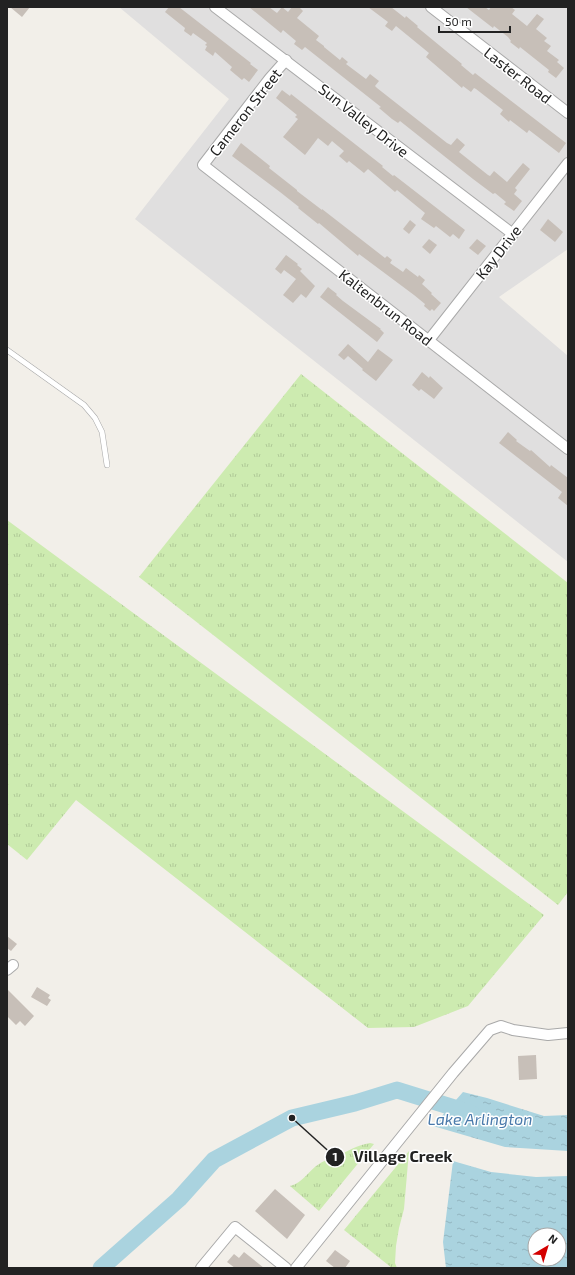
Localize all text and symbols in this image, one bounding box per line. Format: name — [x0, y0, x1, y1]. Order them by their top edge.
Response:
scale bar — [439, 8, 510, 34]
text: 50 m — [445, 14, 472, 28]
street label: Laster Road — [481, 43, 555, 107]
street label: Cameron Street — [205, 64, 285, 159]
street label: Sun Valley Drive — [315, 79, 413, 161]
street label: Kay Drive — [471, 221, 525, 283]
street label: Kaltenbrun Road — [336, 265, 436, 349]
water label: Lake Arlington — [428, 1109, 532, 1128]
callout: Village Creek — [325, 1143, 460, 1171]
text: Village Creek — [353, 1146, 453, 1165]
text: 1 — [332, 1149, 338, 1163]
north arrow — [527, 1227, 567, 1267]
text: N — [546, 1231, 561, 1246]

